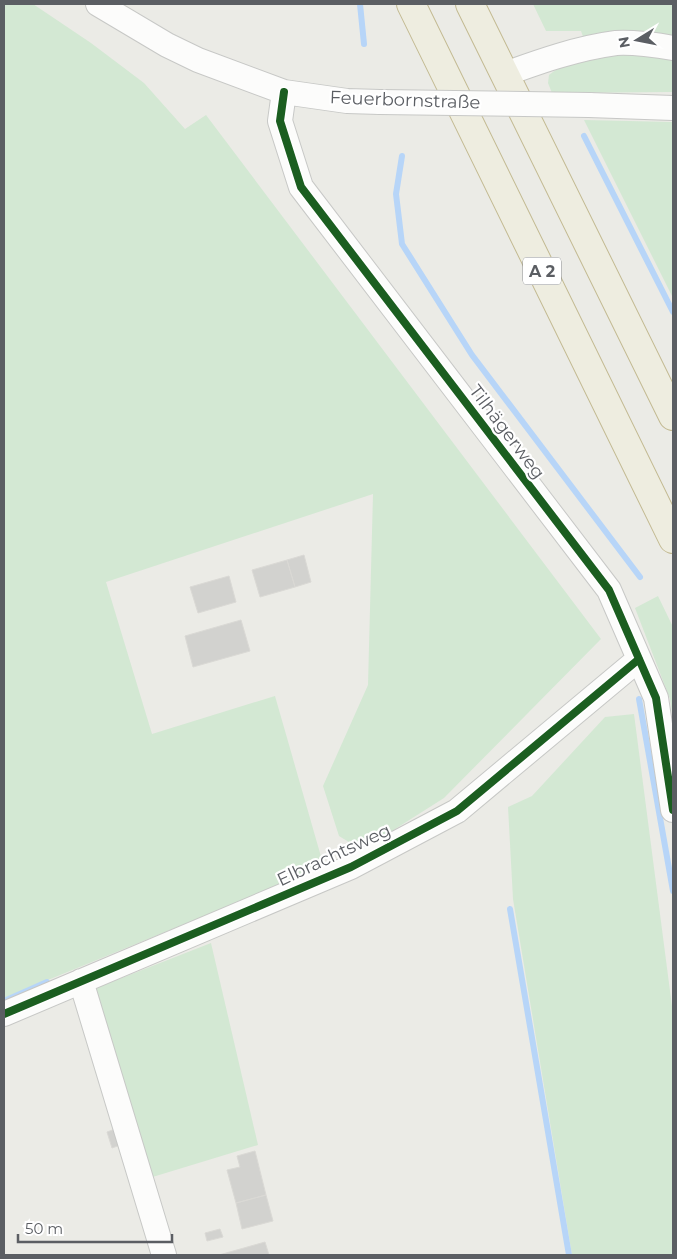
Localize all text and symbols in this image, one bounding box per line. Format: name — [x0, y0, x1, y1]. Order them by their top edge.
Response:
north arrow — [612, 15, 662, 65]
text: N — [614, 35, 634, 49]
street label: Feuerbornstraße — [329, 86, 481, 114]
road number: A 2 — [523, 258, 561, 284]
street label: Tilhägerweg — [464, 381, 550, 483]
street label: Elbrachtsweg — [274, 819, 394, 891]
scale bar — [18, 1212, 171, 1244]
text: 50 m — [25, 1219, 63, 1238]

